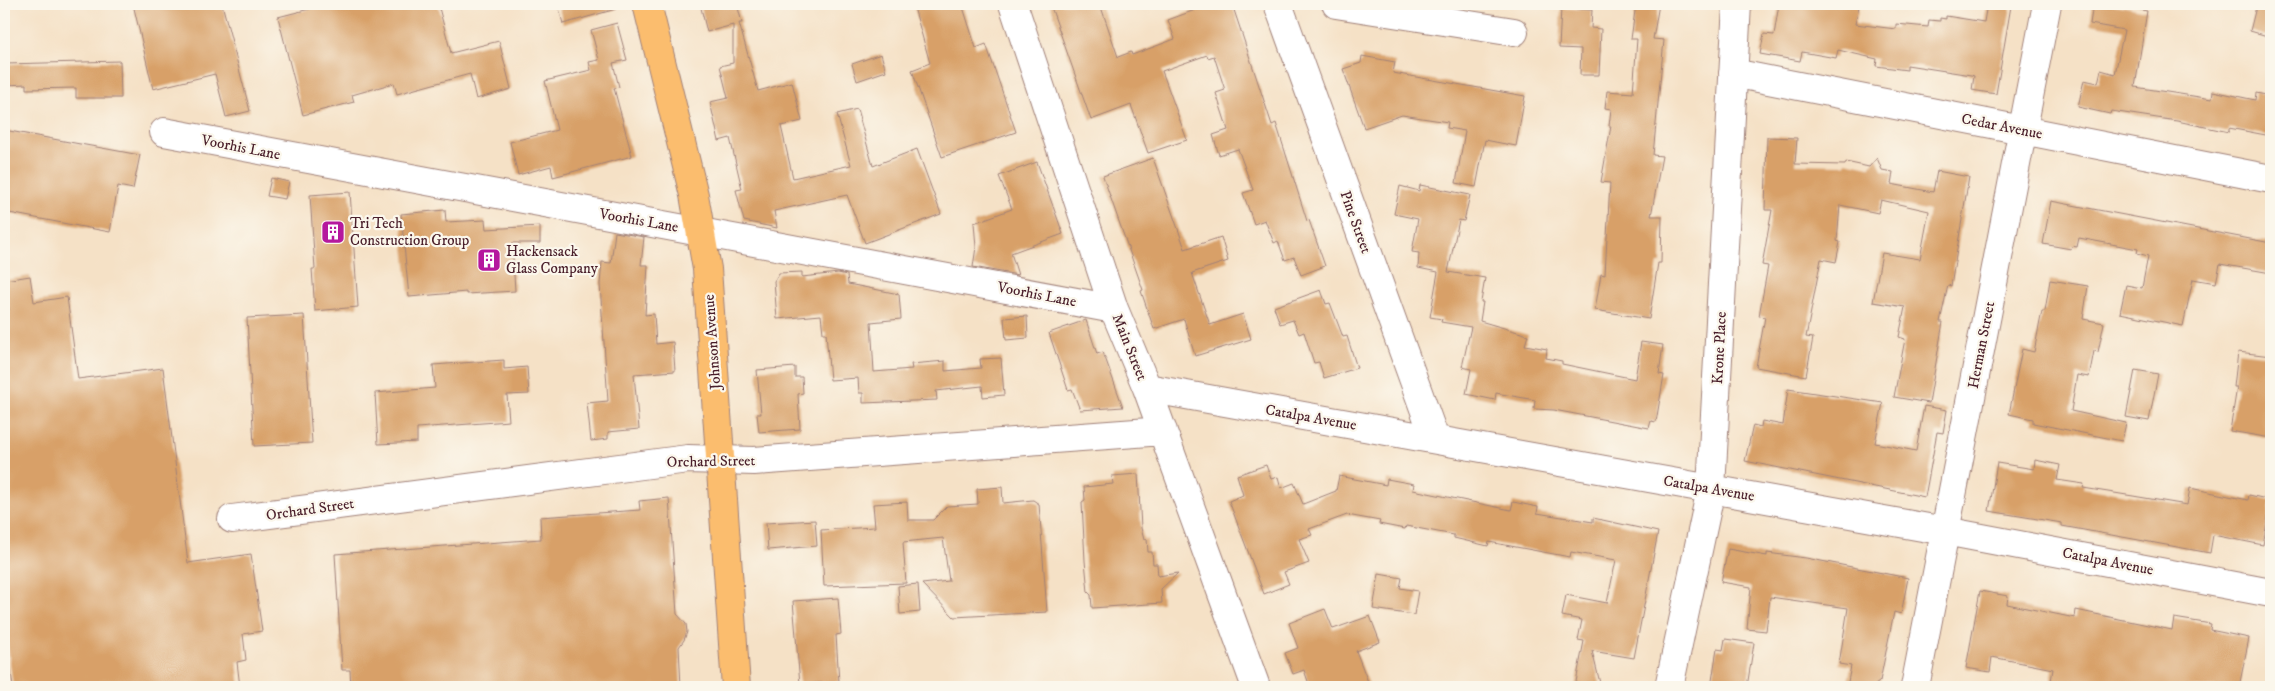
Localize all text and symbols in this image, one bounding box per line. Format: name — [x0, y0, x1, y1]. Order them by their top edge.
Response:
street label: Cedar Avenue — [1960, 109, 2044, 144]
street label: Voorhis Lane — [199, 130, 282, 164]
street label: Pine Street — [1335, 188, 1376, 256]
street label: Voorhis Lane — [597, 204, 680, 237]
place label: Tri Tech Construction Group — [350, 214, 470, 250]
building icon: Tri Tech Construction Group — [320, 219, 346, 245]
place label: Hackensack Glass Company — [506, 242, 599, 278]
building icon: Hackensack Glass Company — [476, 247, 502, 273]
street label: Voorhis Lane — [995, 277, 1078, 311]
street label: Johnson Avenue — [700, 294, 725, 392]
street label: Herman Street — [1964, 300, 1999, 390]
street label: Main Street — [1108, 311, 1152, 384]
street label: Krone Place — [1708, 311, 1731, 385]
street label: Catalpa Avenue — [1264, 400, 1358, 435]
street label: Orchard Street — [667, 451, 756, 472]
street label: Catalpa Avenue — [1662, 471, 1756, 506]
street label: Orchard Street — [265, 494, 355, 525]
street label: Catalpa Avenue — [2061, 543, 2155, 580]

